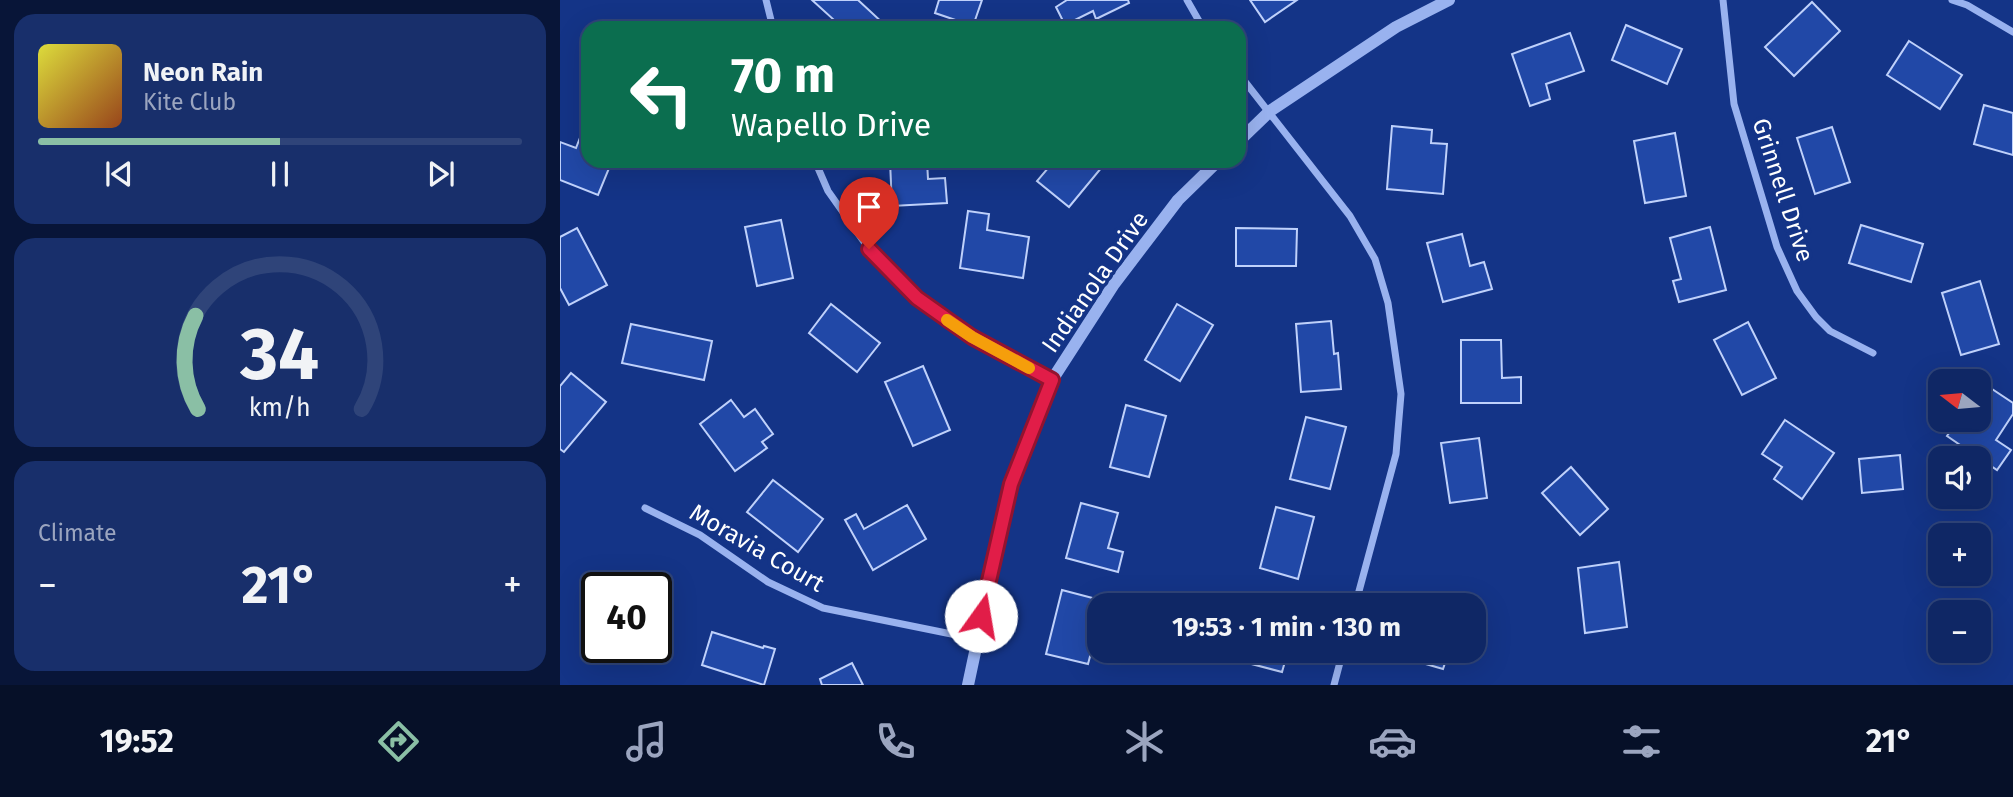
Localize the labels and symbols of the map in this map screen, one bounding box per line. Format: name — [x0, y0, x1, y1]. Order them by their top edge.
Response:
street label: Grinnell Drive — [1747, 115, 1819, 265]
pin — [839, 177, 899, 249]
street label: Indianola Drive — [1036, 206, 1154, 358]
north arrow — [1928, 369, 1992, 432]
street label: Moravia Court — [685, 498, 830, 598]
speed limit sign: 40 — [581, 572, 672, 663]
position arrow — [944, 579, 1018, 653]

